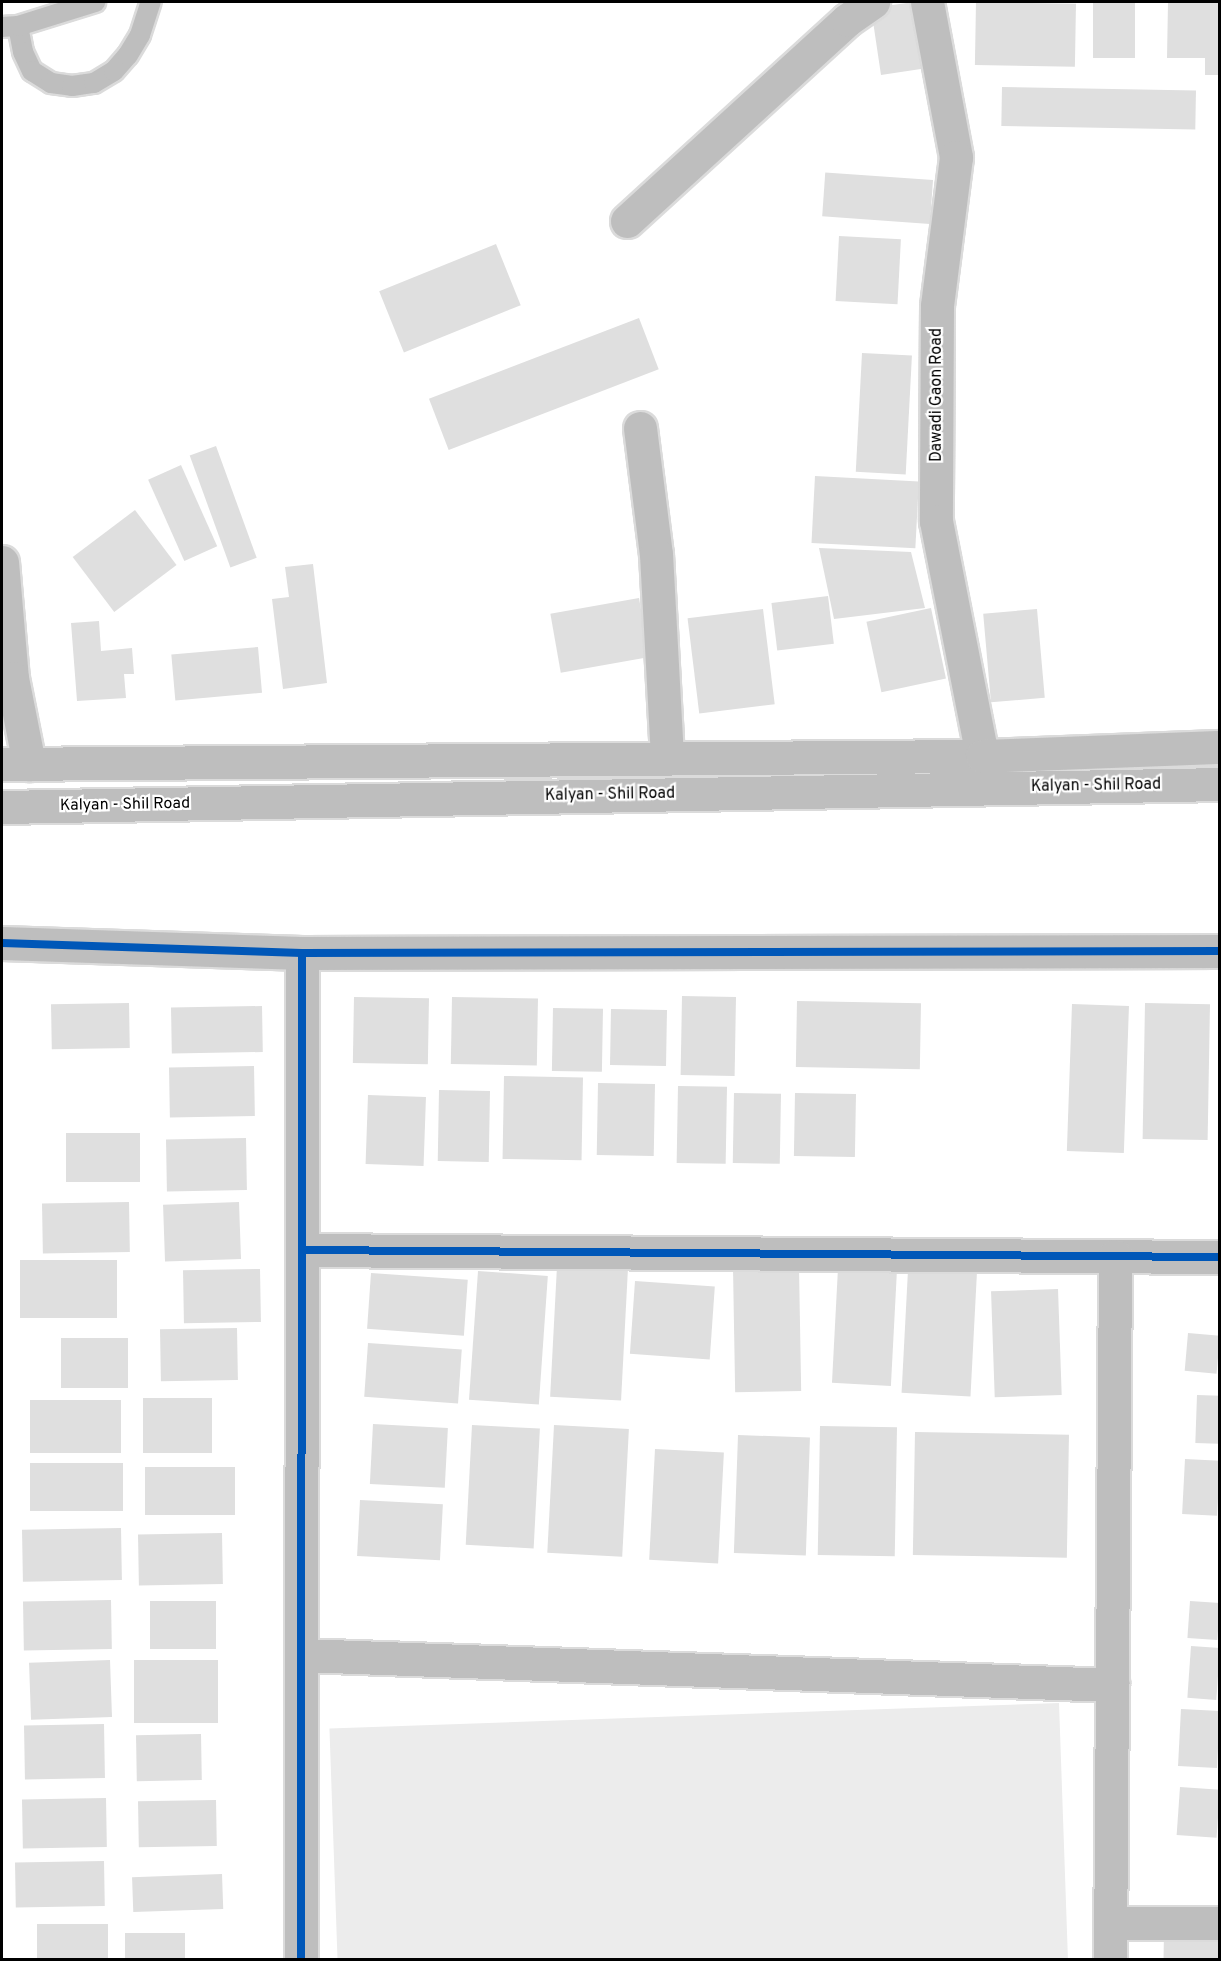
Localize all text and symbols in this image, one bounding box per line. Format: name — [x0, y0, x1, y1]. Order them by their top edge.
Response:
street label: Dawadi Gaon Road — [927, 328, 947, 462]
street label: Kalyan - Shil Road — [1031, 775, 1161, 797]
street label: Kalyan - Shil Road — [545, 784, 675, 806]
street label: Kalyan - Shil Road — [60, 794, 190, 816]

